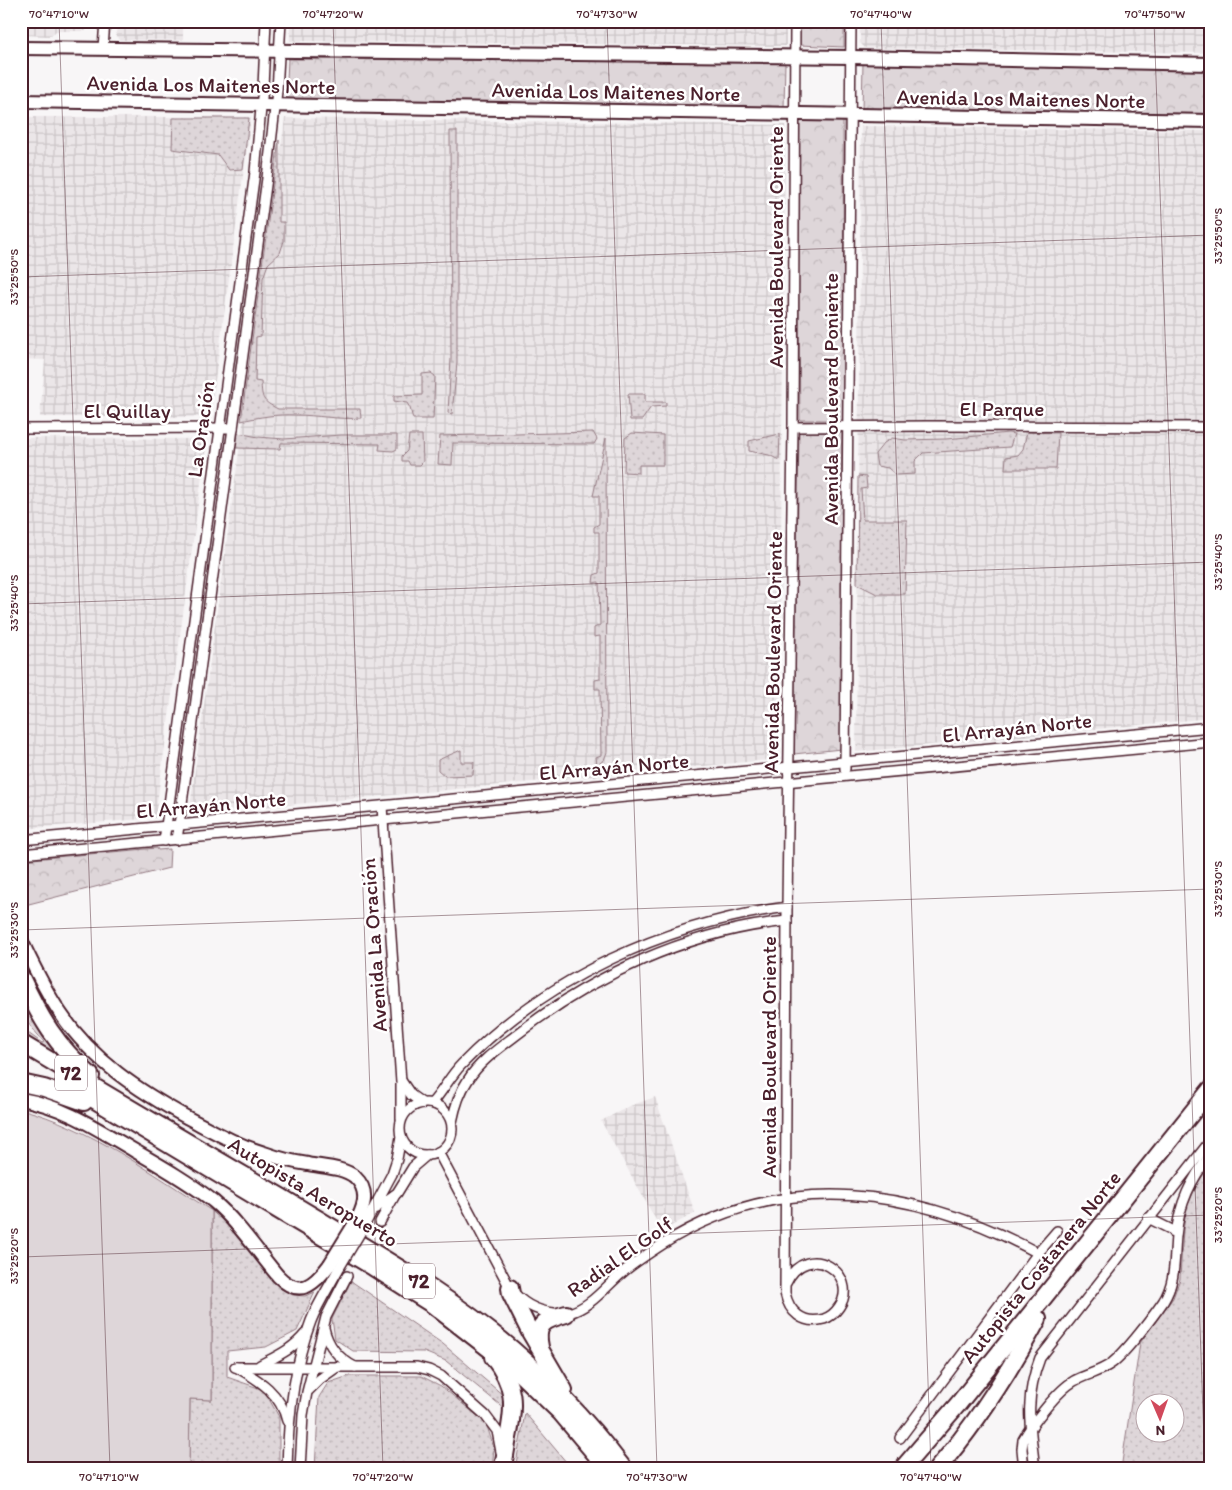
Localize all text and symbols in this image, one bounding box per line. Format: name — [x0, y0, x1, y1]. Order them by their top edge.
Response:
text: 70°47'10"W — [29, 7, 89, 21]
text: 70°47'20"W — [303, 7, 363, 21]
text: 70°47'30"W — [577, 7, 637, 21]
text: 70°47'40"W — [850, 7, 912, 21]
text: 70°47'50"W — [1125, 7, 1185, 21]
street label: Avenida Los Maitenes Norte — [86, 70, 336, 99]
street label: Avenida Los Maitenes Norte — [491, 77, 741, 106]
street label: Avenida Los Maitenes Norte — [896, 84, 1146, 113]
street label: Avenida Boulevard Oriente — [763, 126, 788, 368]
text: 33°25'50"S — [1211, 208, 1225, 264]
text: 33°25'50"S — [7, 249, 21, 305]
street label: Avenida Boulevard Poniente — [818, 273, 843, 525]
street label: La Oración — [181, 379, 220, 479]
street label: El Parque — [960, 396, 1044, 421]
street label: El Quillay — [83, 398, 171, 423]
street label: Avenida Boulevard Oriente — [758, 531, 787, 773]
text: 33°25'40"S — [1211, 533, 1225, 591]
text: 33°25'40"S — [7, 574, 21, 632]
street label: El Arrayán Norte — [941, 707, 1093, 748]
street label: El Arrayán Norte — [538, 747, 690, 786]
street label: El Arrayán Norte — [135, 785, 287, 824]
street label: Avenida La Oración — [355, 857, 392, 1033]
text: 33°25'30"S — [1211, 860, 1225, 917]
text: 33°25'30"S — [7, 901, 21, 958]
street label: Avenida Boulevard Oriente — [756, 936, 781, 1178]
road number: 72 — [55, 1056, 87, 1090]
street label: Autopista Aeropuerto — [224, 1131, 403, 1252]
street label: Autopista Costanera Norte — [955, 1165, 1126, 1368]
text: 33°25'20"S — [1211, 1187, 1225, 1243]
street label: Radial El Golf — [562, 1211, 678, 1302]
text: 33°25'20"S — [7, 1228, 21, 1284]
road number: 72 — [403, 1264, 435, 1298]
north arrow — [1134, 1392, 1184, 1442]
text: N — [1155, 1422, 1165, 1439]
text: 70°47'10"W — [79, 1470, 139, 1484]
text: 70°47'20"W — [353, 1470, 413, 1484]
text: 70°47'30"W — [627, 1470, 687, 1484]
text: 70°47'40"W — [900, 1470, 962, 1484]

